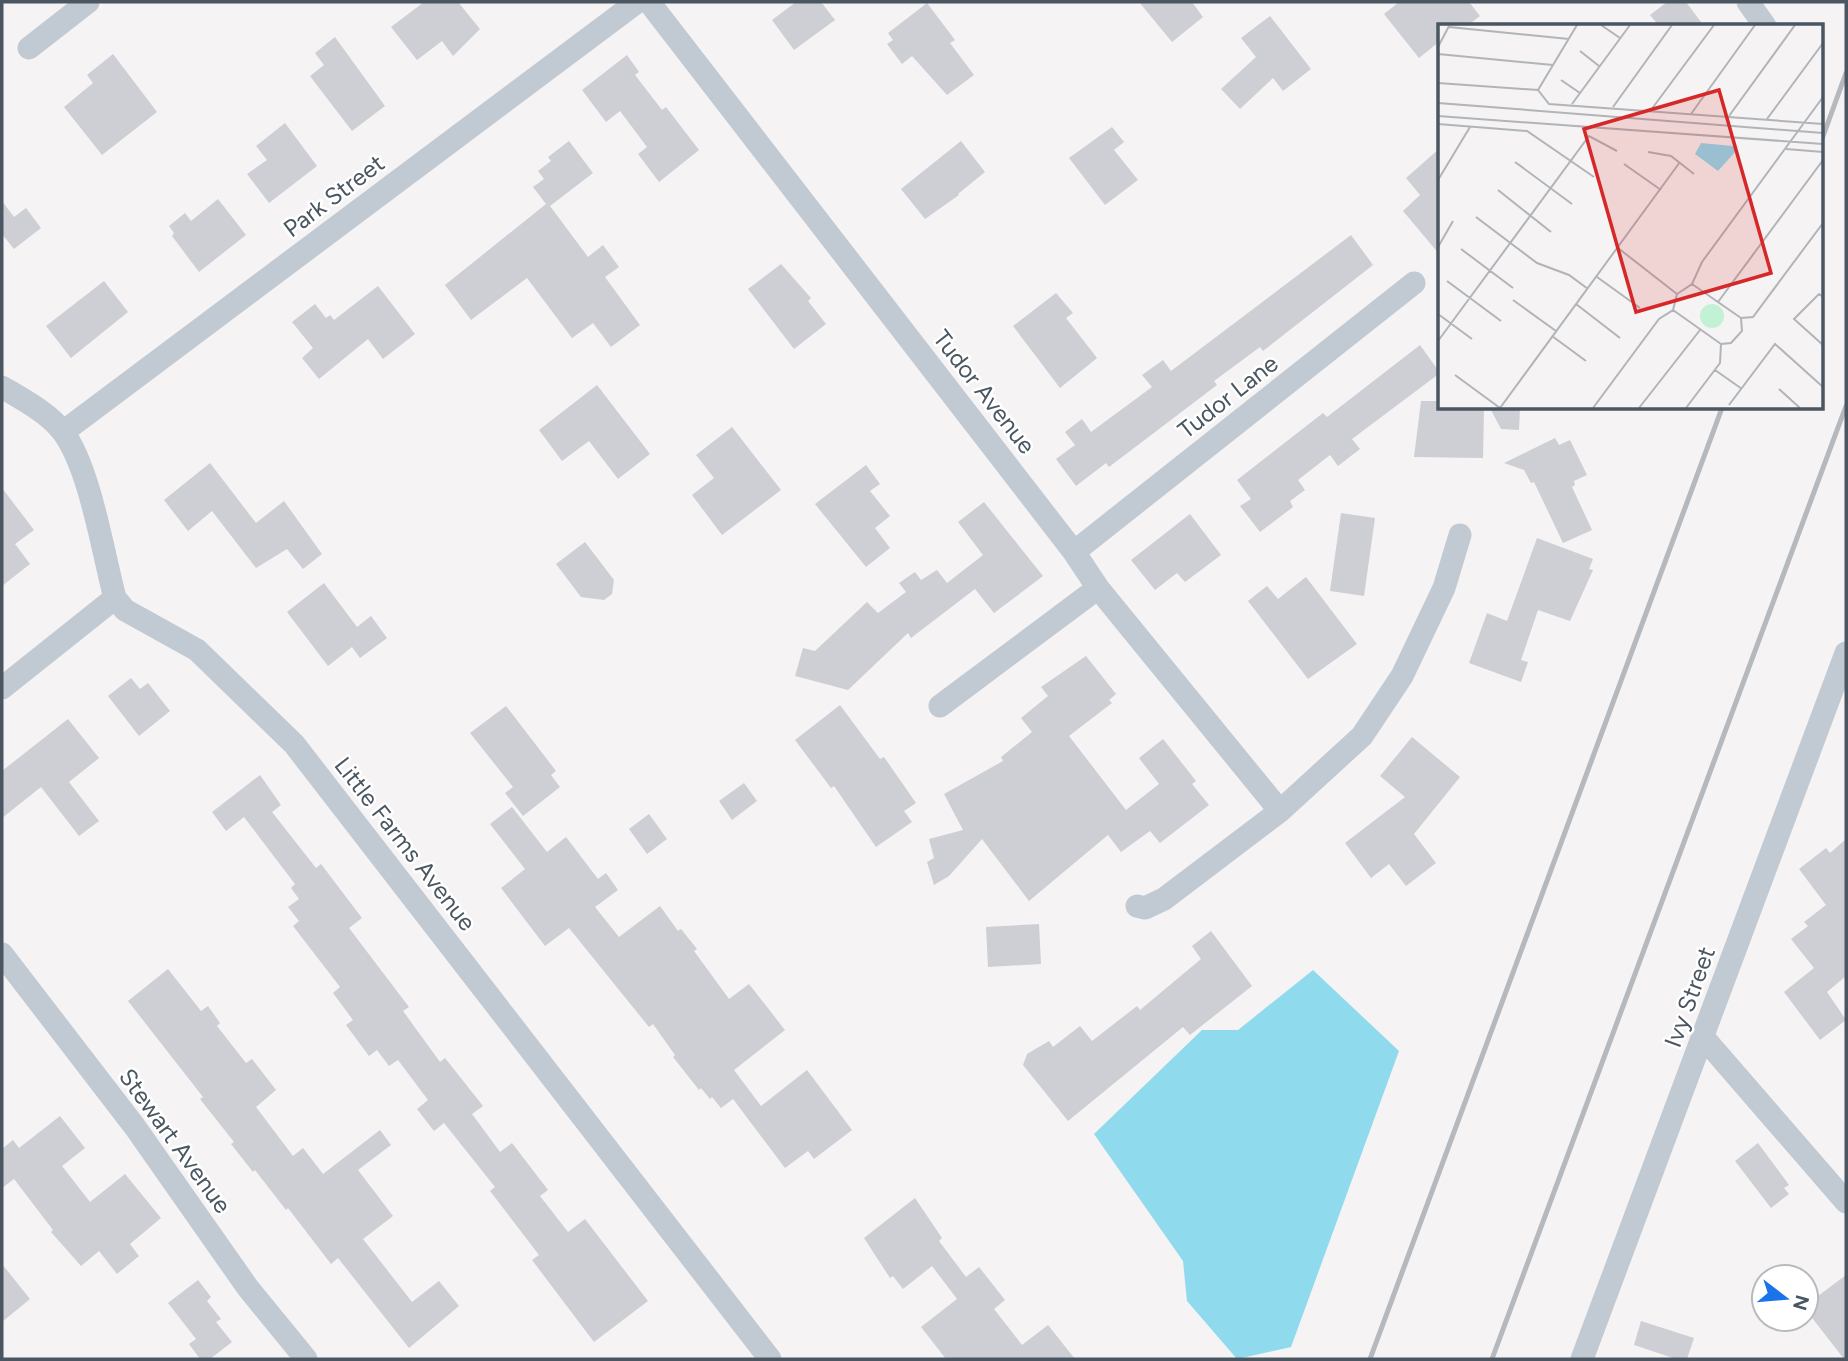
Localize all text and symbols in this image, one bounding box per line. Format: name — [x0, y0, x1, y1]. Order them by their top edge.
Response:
inset map — [1438, 24, 1824, 410]
street label: Park Street — [278, 148, 390, 243]
street label: Tudor Avenue — [927, 324, 1042, 459]
street label: Tudor Lane — [1172, 349, 1283, 445]
street label: Little Farms Avenue — [329, 751, 482, 936]
street label: Ivy Street — [1658, 943, 1721, 1051]
street label: Stewart Avenue — [113, 1063, 238, 1219]
north arrow — [1750, 1263, 1820, 1333]
text: N — [1788, 1292, 1814, 1313]

